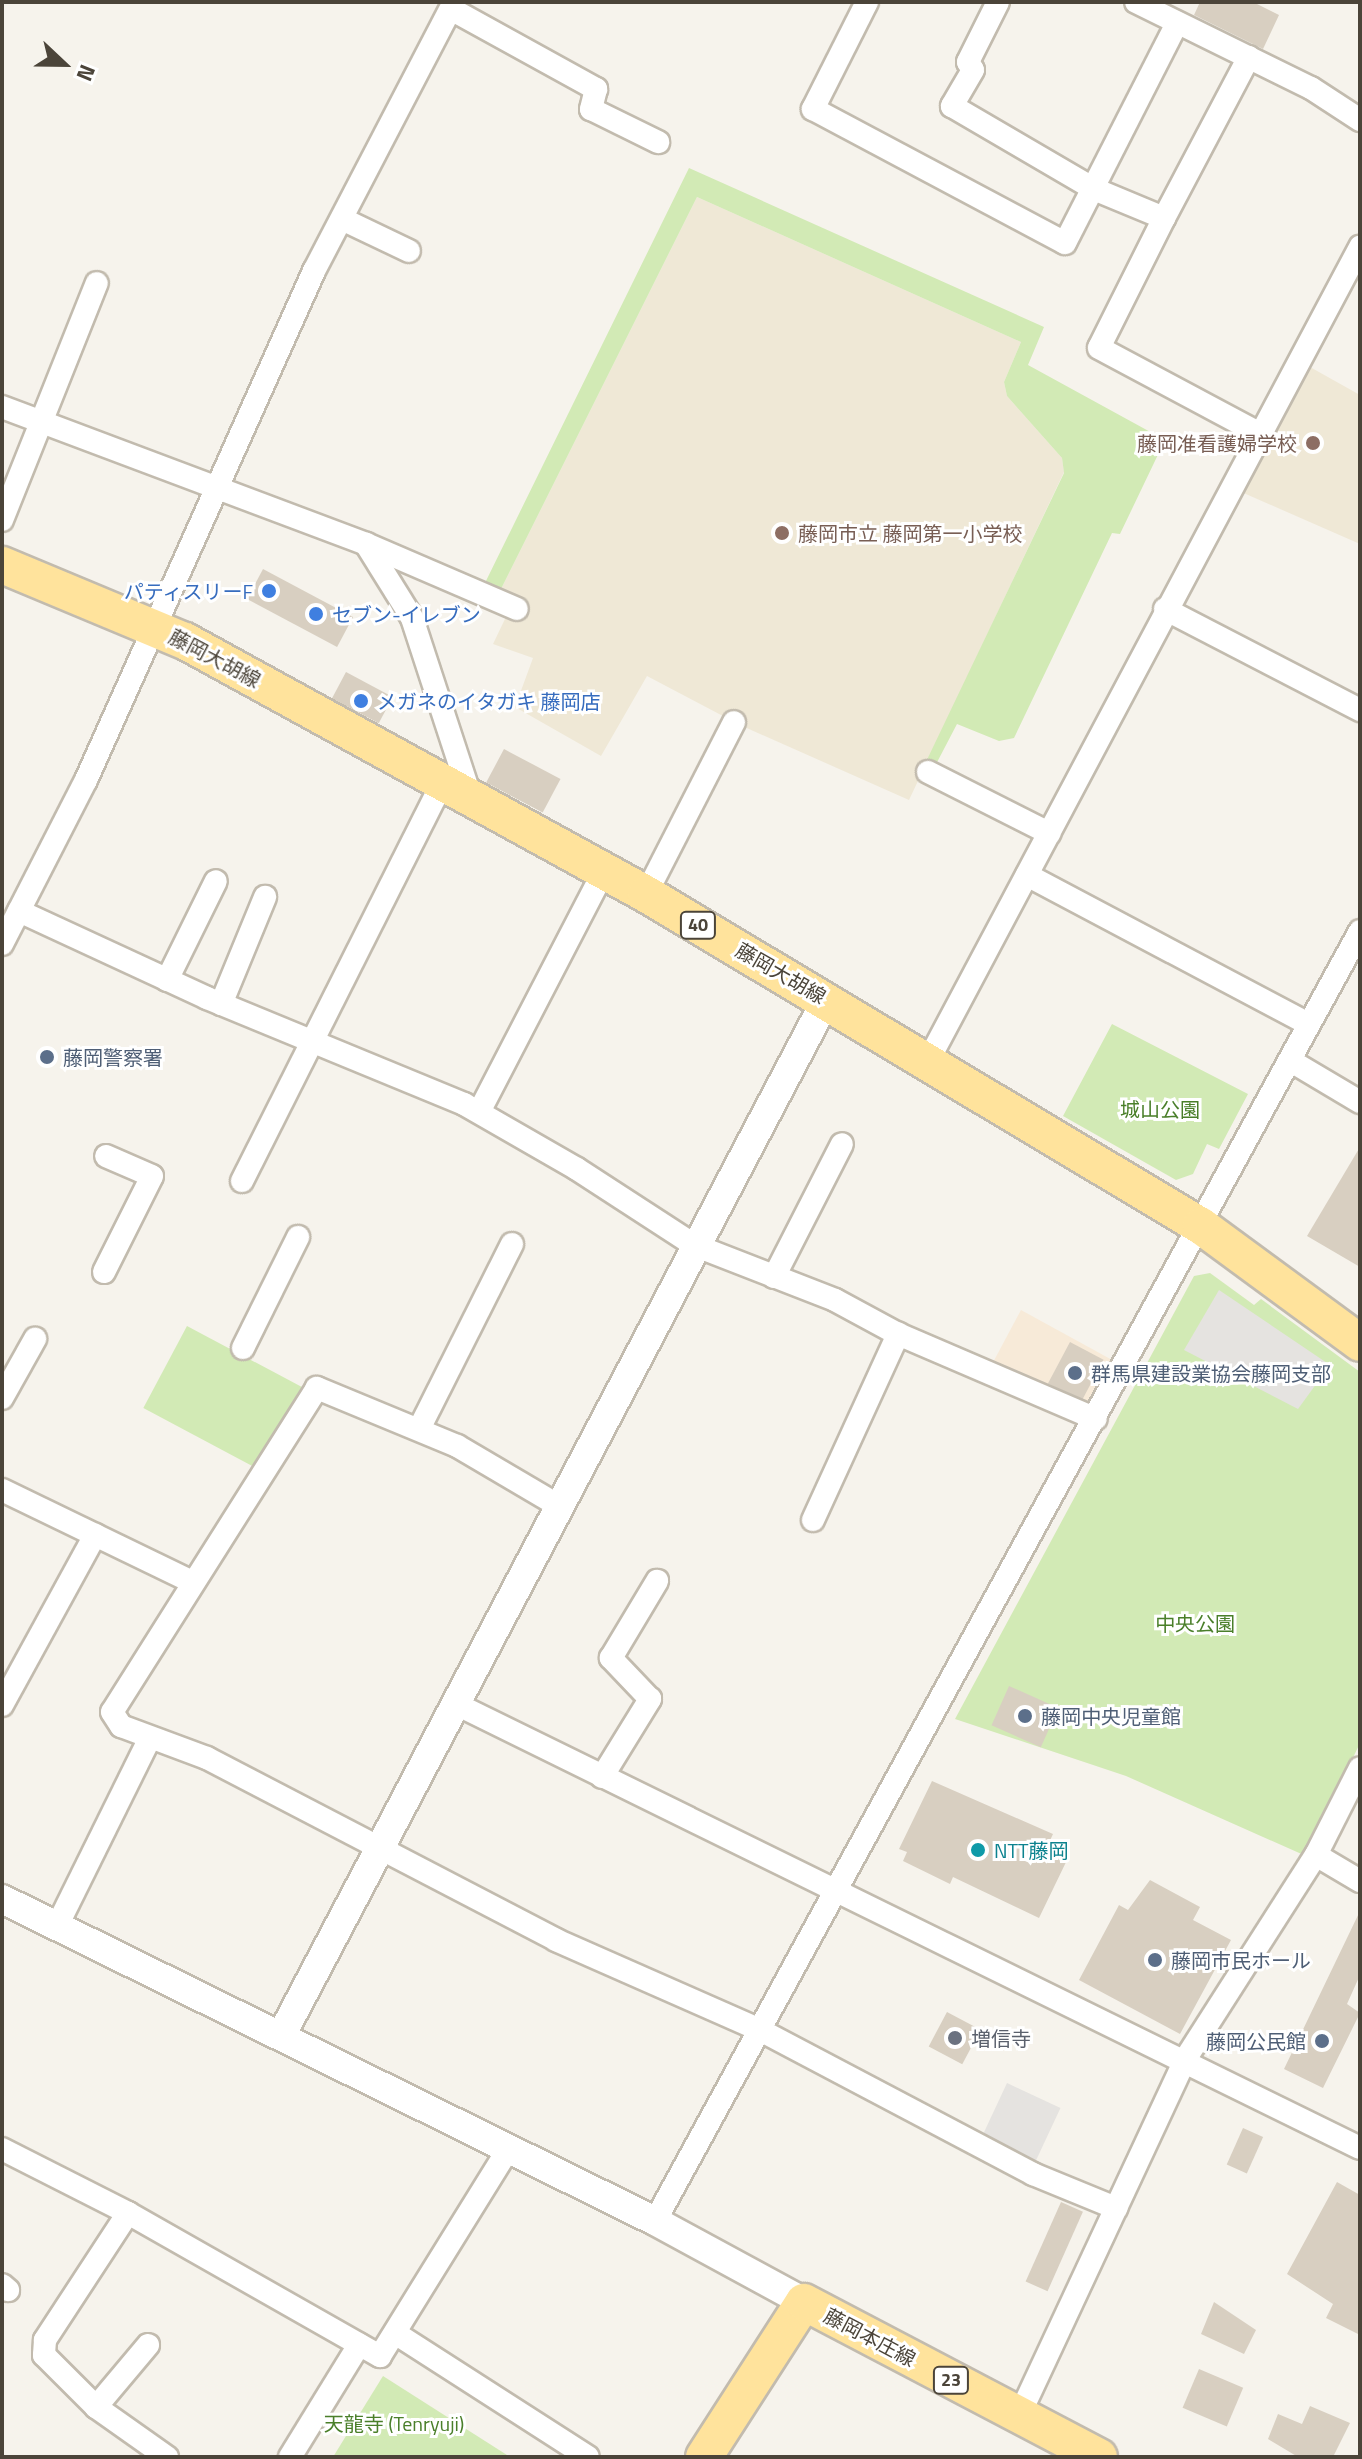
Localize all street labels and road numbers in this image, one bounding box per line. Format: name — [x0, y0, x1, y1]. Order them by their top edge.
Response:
street label: 藤岡大胡線 — [165, 624, 265, 692]
road number: 40 — [678, 911, 718, 939]
street label: 藤岡大胡線 — [732, 938, 830, 1008]
street label: 藤岡本庄線 — [820, 2303, 920, 2371]
road number: 23 — [931, 2366, 971, 2394]

